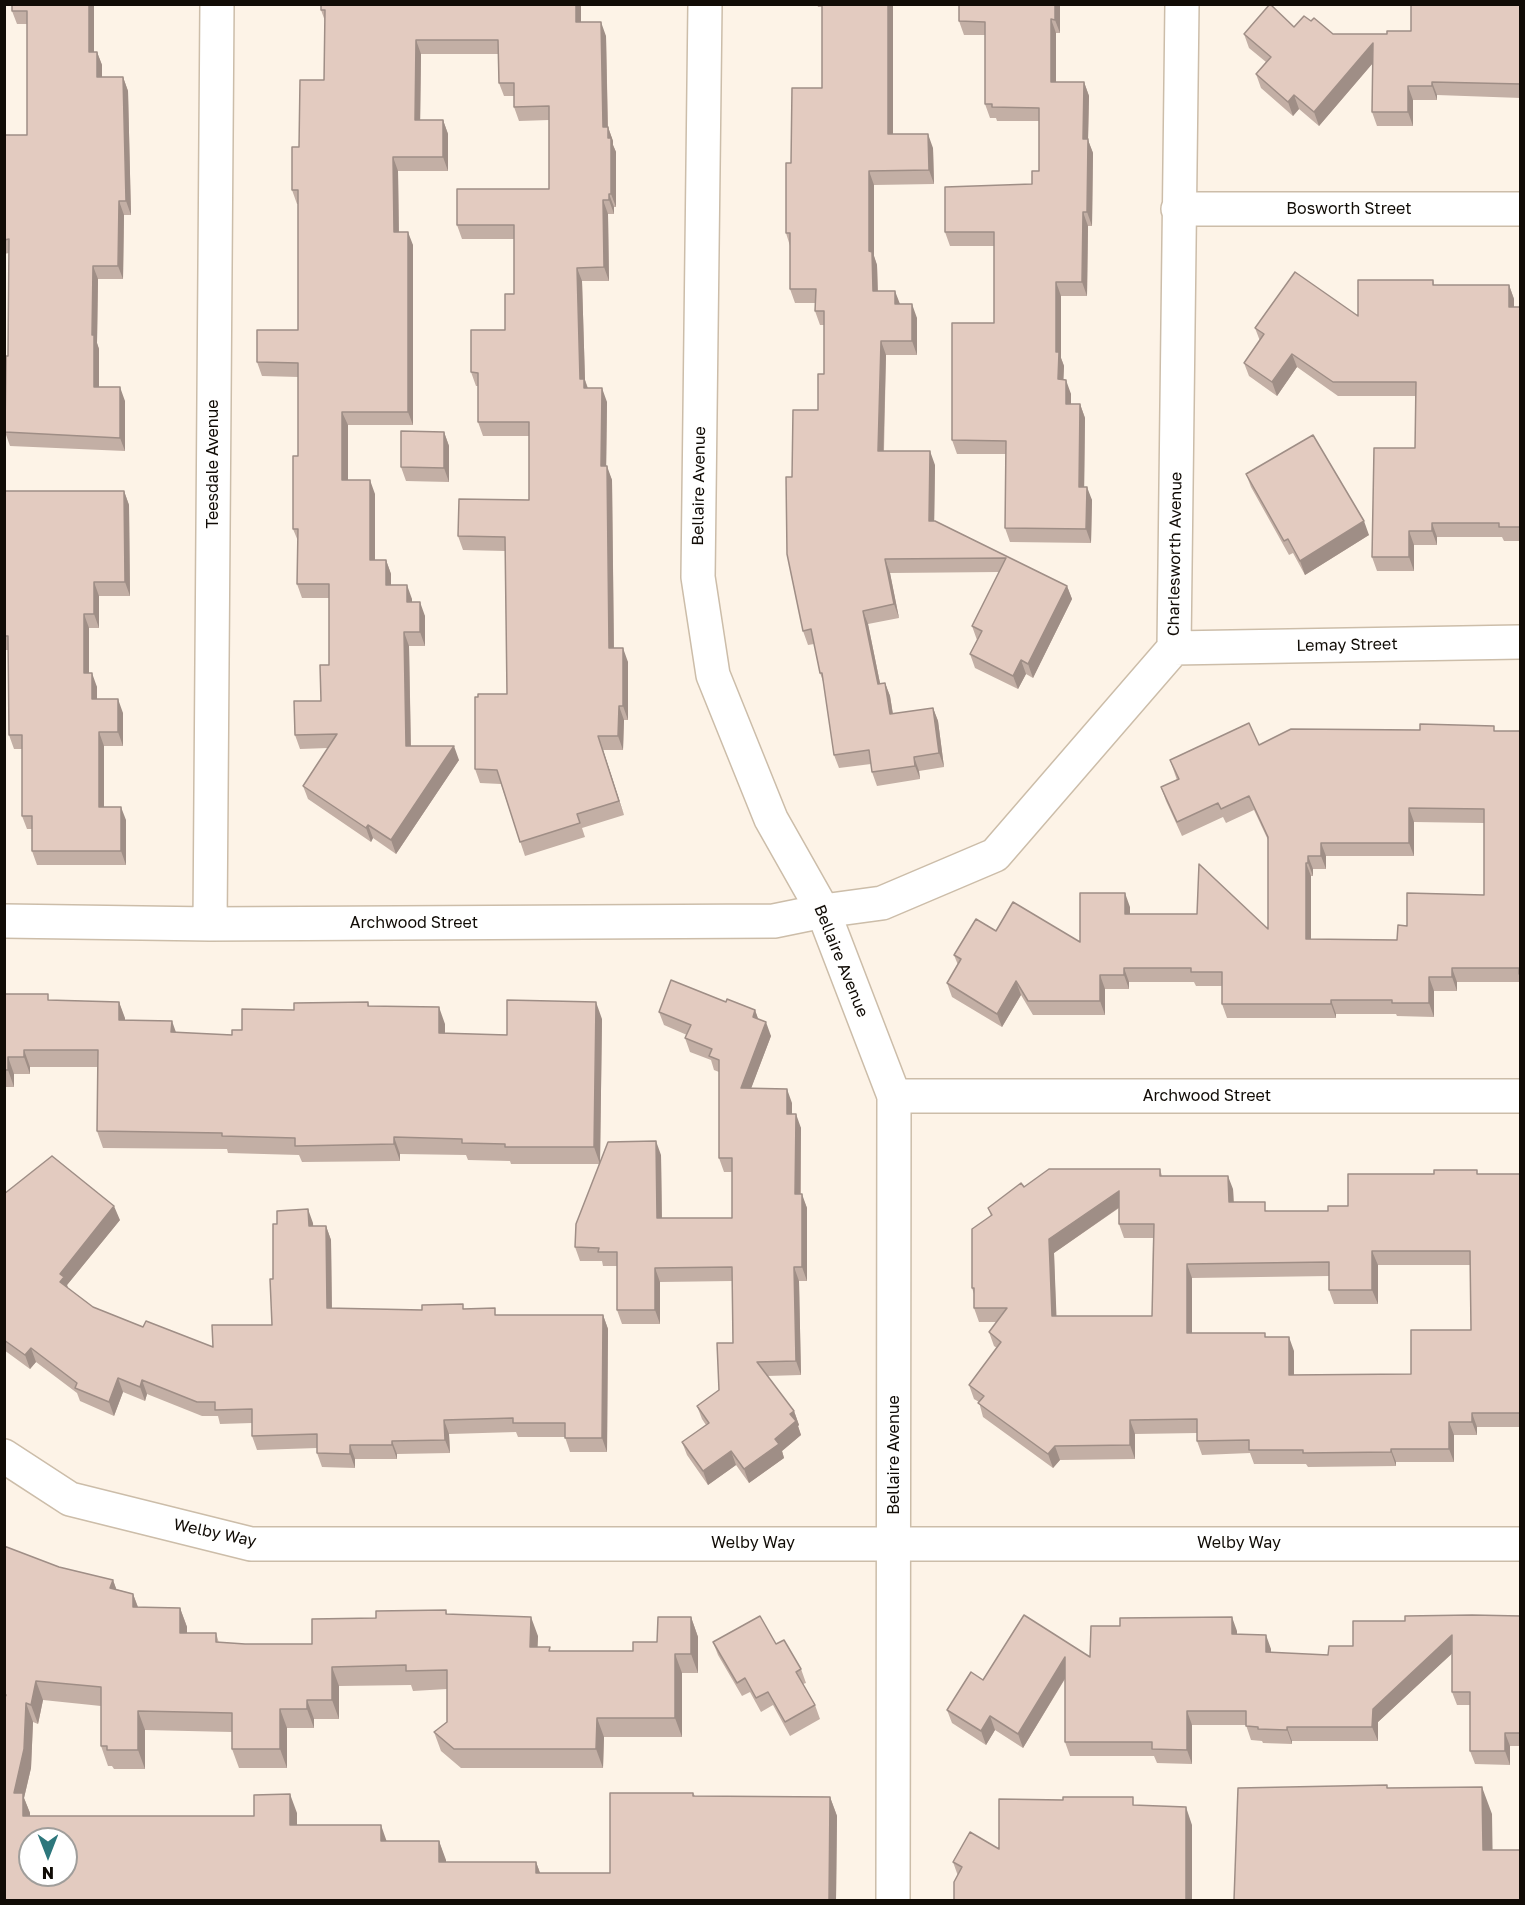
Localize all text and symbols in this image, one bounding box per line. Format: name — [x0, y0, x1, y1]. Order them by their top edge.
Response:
street label: Bosworth Street — [1286, 199, 1412, 219]
street label: Teesdale Avenue — [203, 399, 223, 529]
street label: Bellaire Avenue — [688, 426, 710, 546]
street label: Charlesworth Avenue — [1164, 472, 1186, 636]
street label: Lemay Street — [1296, 635, 1398, 655]
street label: Bellaire Avenue — [810, 902, 872, 1020]
street label: Archwood Street — [350, 913, 478, 933]
street label: Archwood Street — [1143, 1086, 1271, 1106]
street label: Bellaire Avenue — [884, 1395, 904, 1515]
street label: Welby Way — [172, 1515, 258, 1551]
street label: Welby Way — [711, 1533, 795, 1553]
street label: Welby Way — [1197, 1533, 1281, 1553]
north arrow — [18, 1827, 78, 1887]
text: N — [42, 1863, 54, 1883]

